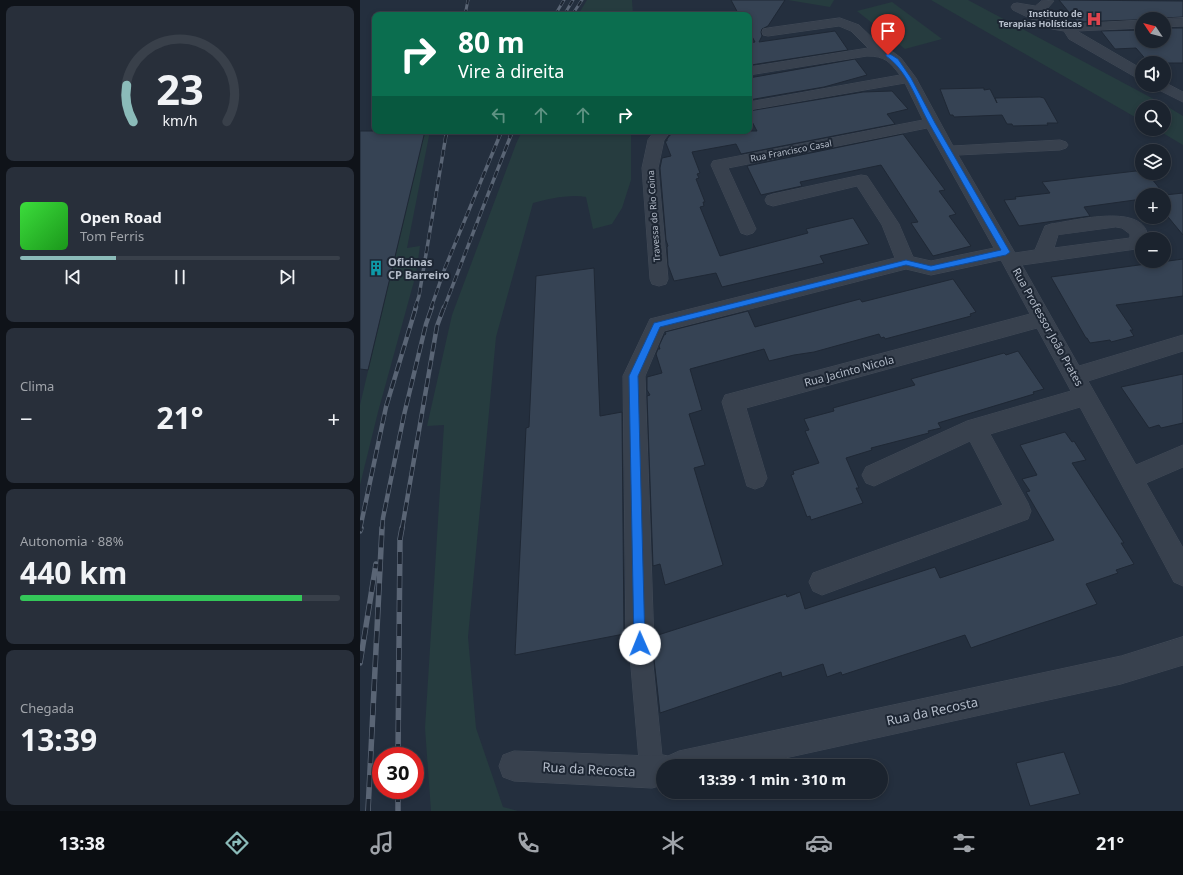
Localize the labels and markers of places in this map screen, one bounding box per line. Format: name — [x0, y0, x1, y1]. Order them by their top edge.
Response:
place label: Instituto de Terapias Holísticas — [999, 7, 1082, 30]
hospital icon: Instituto de Terapias Holísticas — [1085, 10, 1103, 28]
pin — [871, 14, 905, 55]
place label: Oficinas CP Barreiro — [388, 254, 450, 282]
building icon: Oficinas CP Barreiro — [367, 259, 385, 277]

